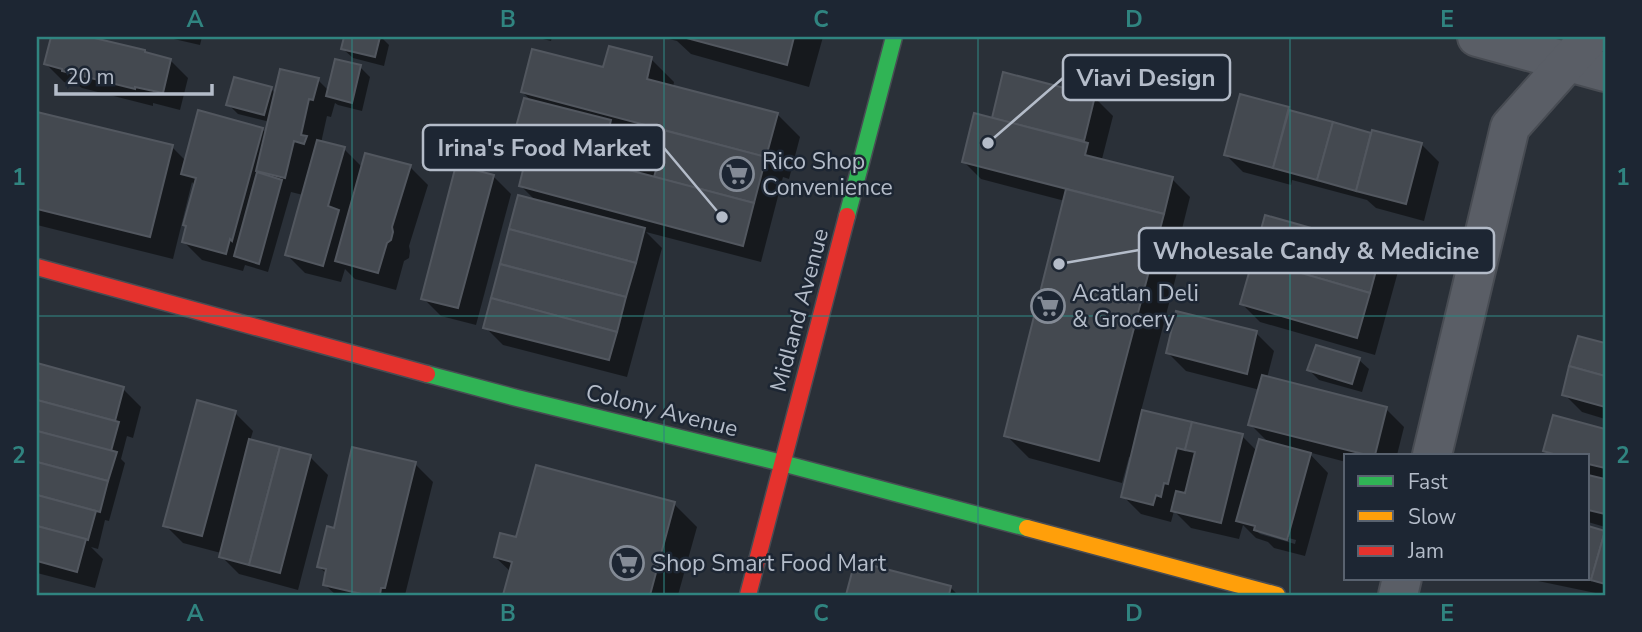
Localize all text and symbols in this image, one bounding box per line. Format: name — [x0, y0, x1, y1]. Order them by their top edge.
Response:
text: A — [186, 4, 204, 35]
text: B — [500, 4, 516, 35]
text: C — [813, 4, 829, 35]
text: D — [1125, 4, 1143, 35]
text: E — [1440, 4, 1454, 35]
scale bar — [56, 52, 212, 96]
callout: Viavi Design — [1063, 55, 1230, 100]
text: Viavi Design — [1075, 62, 1216, 94]
text: 20 m — [66, 63, 115, 91]
callout: Irina's Food Market — [423, 125, 664, 170]
text: Irina's Food Market — [437, 132, 651, 164]
place label: Rico Shop Convenience — [762, 146, 893, 203]
supermarket icon: Rico Shop Convenience — [718, 155, 756, 193]
text: 1 — [12, 162, 26, 193]
text: 1 — [1616, 162, 1630, 193]
street label: Midland Avenue — [763, 225, 836, 395]
callout: Wholesale Candy & Medicine — [1139, 228, 1494, 273]
text: Wholesale Candy & Medicine — [1153, 235, 1479, 267]
place label: Acatlan Deli & Grocery — [1072, 278, 1199, 335]
supermarket icon: Acatlan Deli & Grocery — [1029, 287, 1067, 325]
street label: Colony Avenue — [582, 377, 741, 444]
text: 2 — [12, 440, 26, 471]
text: 2 — [1616, 440, 1630, 471]
legend — [1344, 454, 1590, 580]
text: Fast — [1408, 468, 1448, 496]
text: Slow — [1408, 503, 1457, 531]
text: Jam — [1407, 537, 1444, 565]
supermarket icon: Shop Smart Food Mart — [608, 544, 646, 582]
place label: Shop Smart Food Mart — [652, 548, 887, 579]
text: A — [186, 598, 204, 629]
text: B — [500, 598, 516, 629]
text: C — [813, 598, 829, 629]
text: D — [1125, 598, 1143, 629]
text: E — [1440, 598, 1454, 629]

